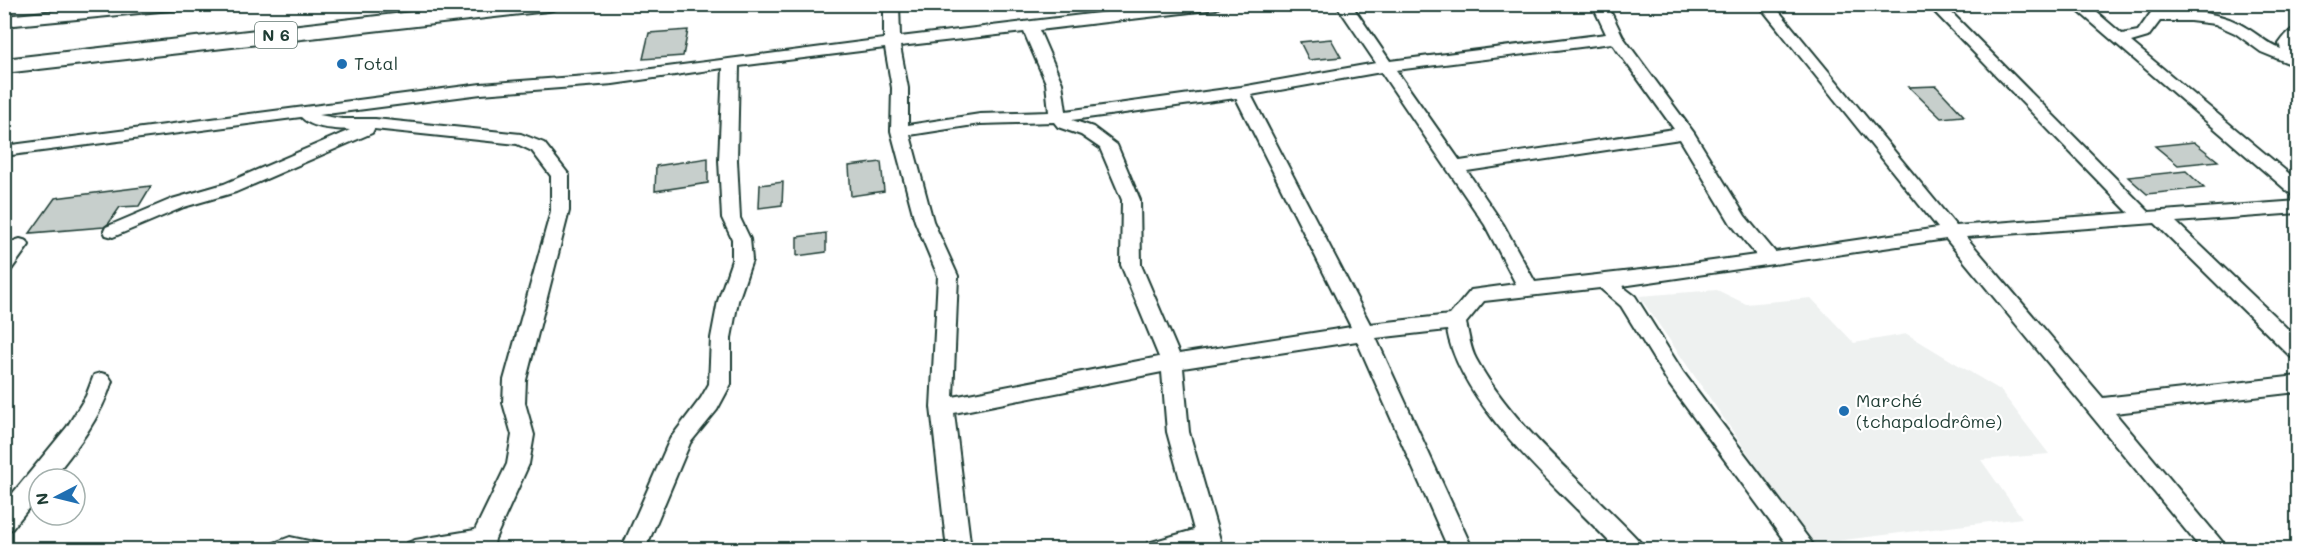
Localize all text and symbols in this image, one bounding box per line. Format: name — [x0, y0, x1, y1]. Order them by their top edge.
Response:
road number: N 6 — [255, 22, 297, 48]
place label: Total — [354, 51, 398, 75]
marker: Total — [335, 57, 349, 71]
place label: Marché (tchapalodrôme) — [1856, 388, 2002, 433]
marker: Marché (tchapalodrôme) — [1837, 404, 1851, 418]
north arrow — [27, 467, 87, 527]
text: N — [30, 492, 53, 506]

